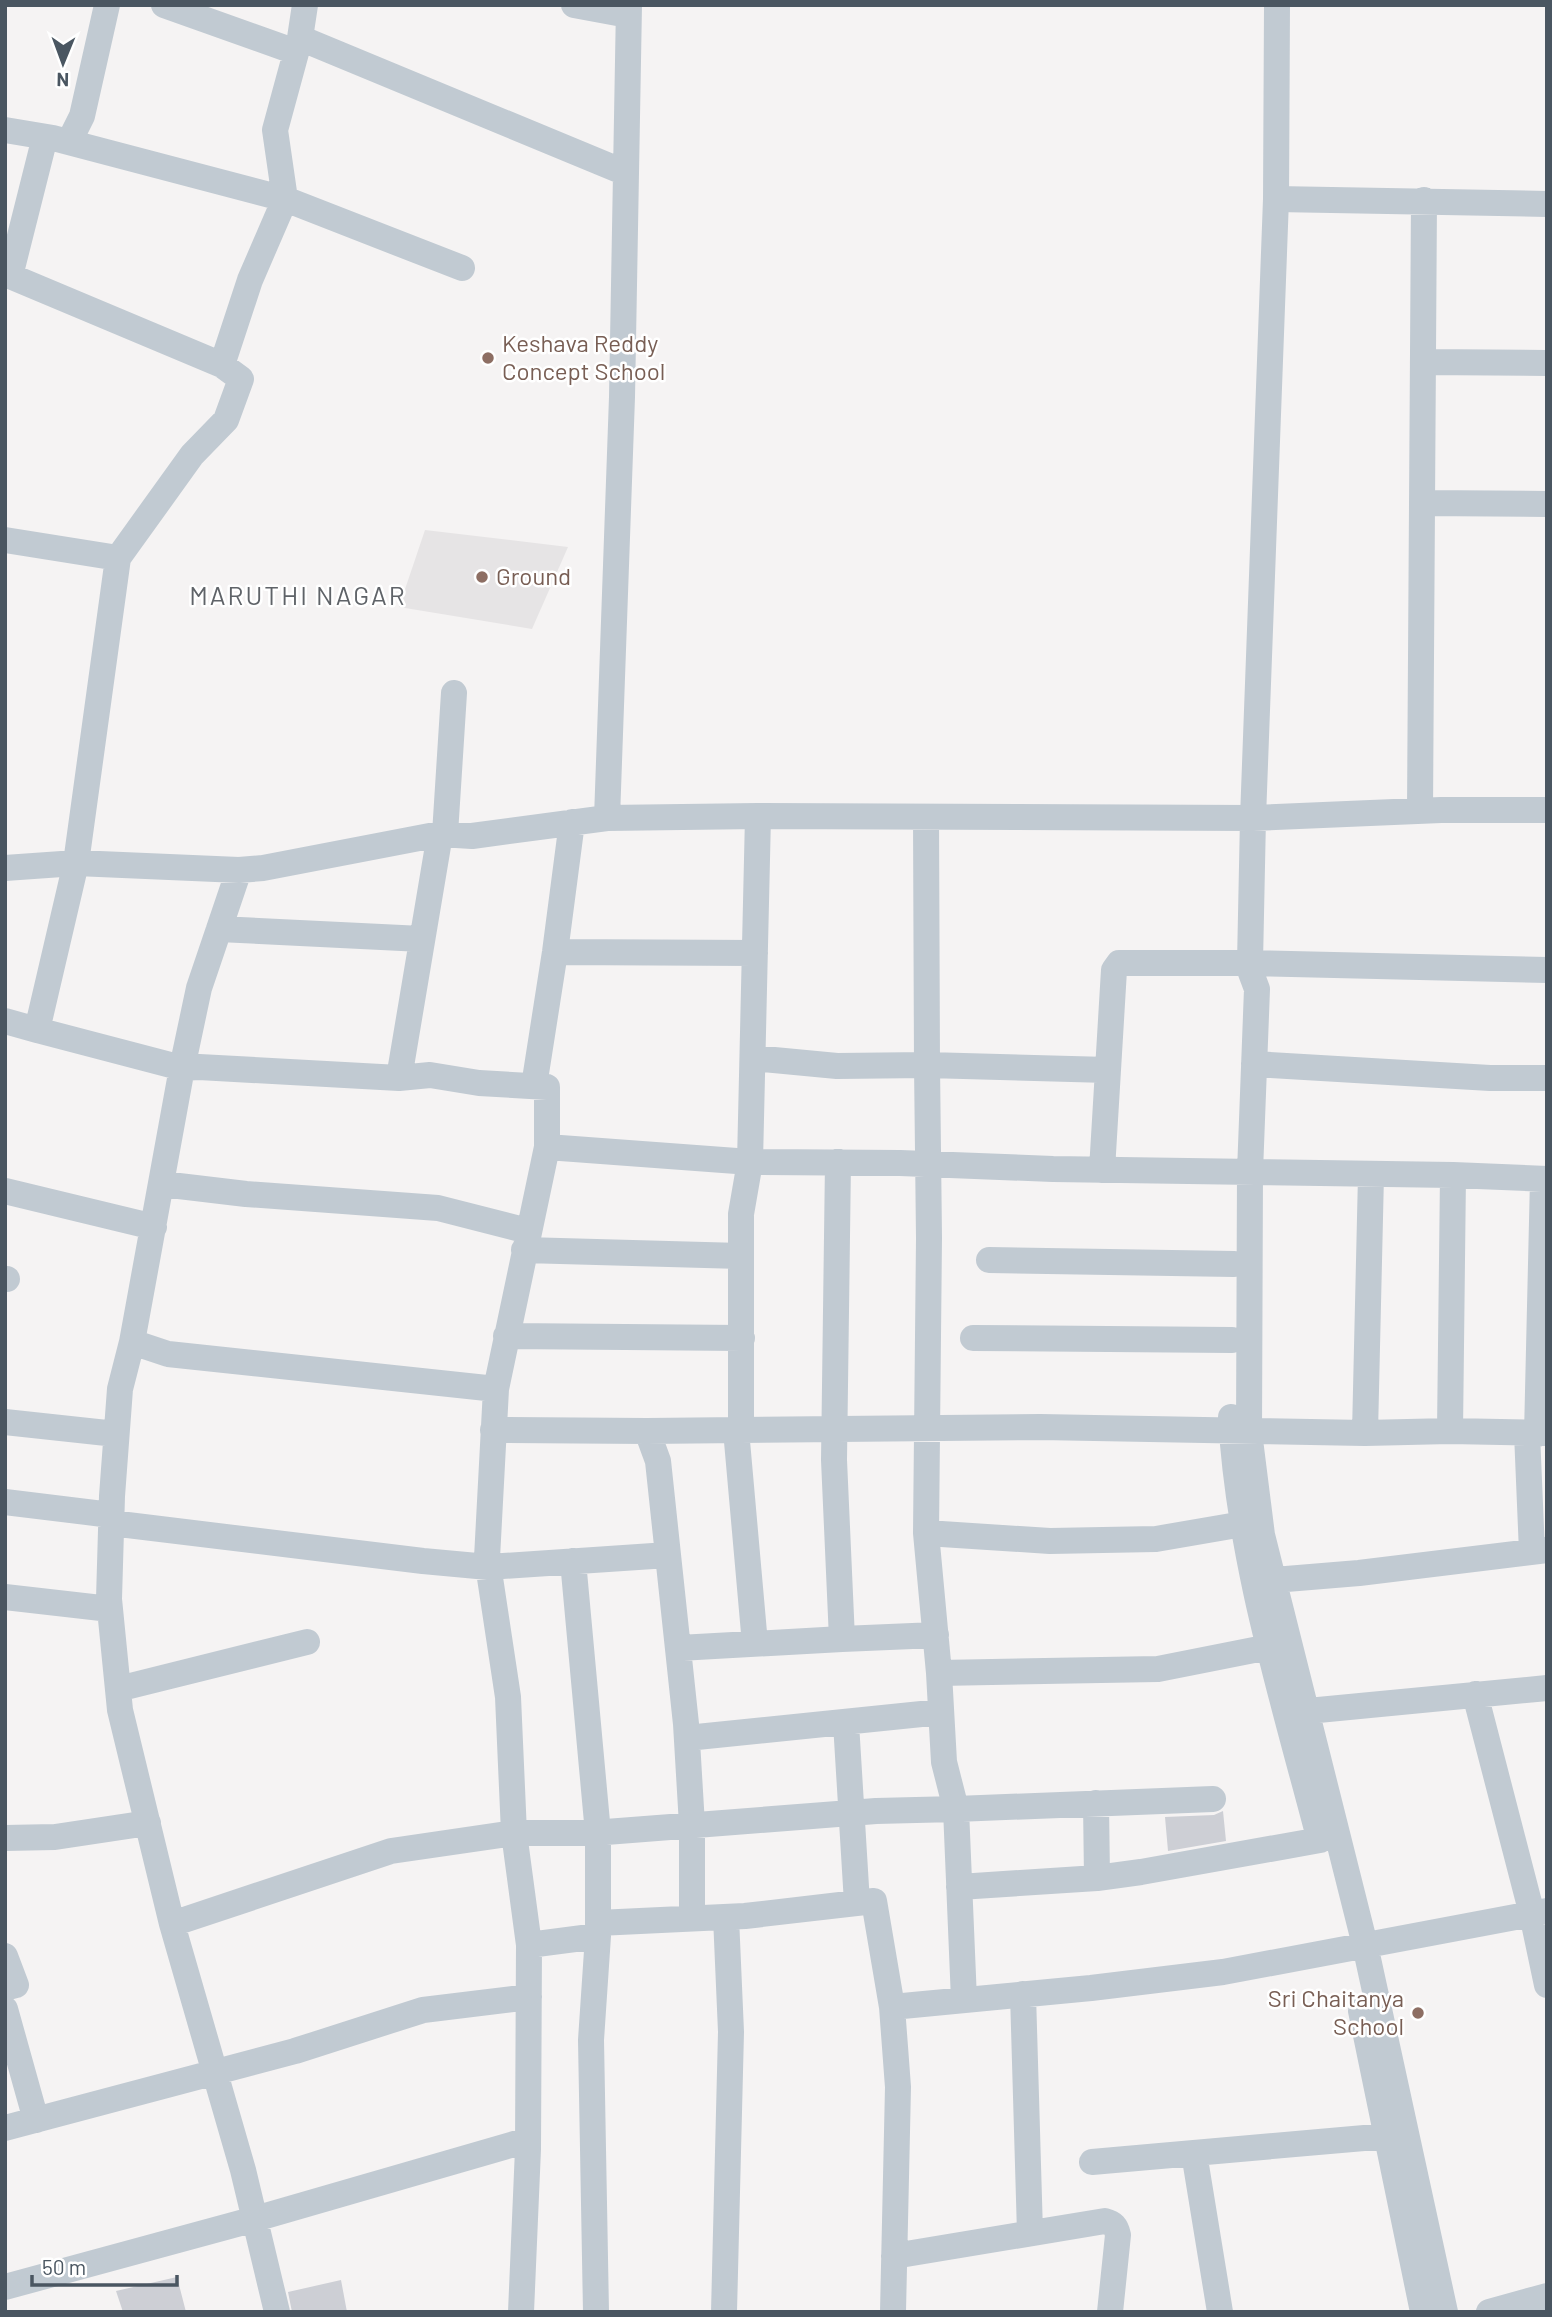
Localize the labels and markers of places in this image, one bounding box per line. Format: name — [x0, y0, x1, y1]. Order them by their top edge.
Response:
place label: Keshava Reddy Concept School — [502, 328, 665, 385]
marker: Keshava Reddy Concept School — [480, 350, 496, 366]
place label: Ground — [496, 561, 571, 590]
marker: Ground — [474, 569, 490, 585]
place label: Sri Chaitanya School — [1268, 1983, 1404, 2040]
marker: Sri Chaitanya School — [1410, 2005, 1426, 2021]

